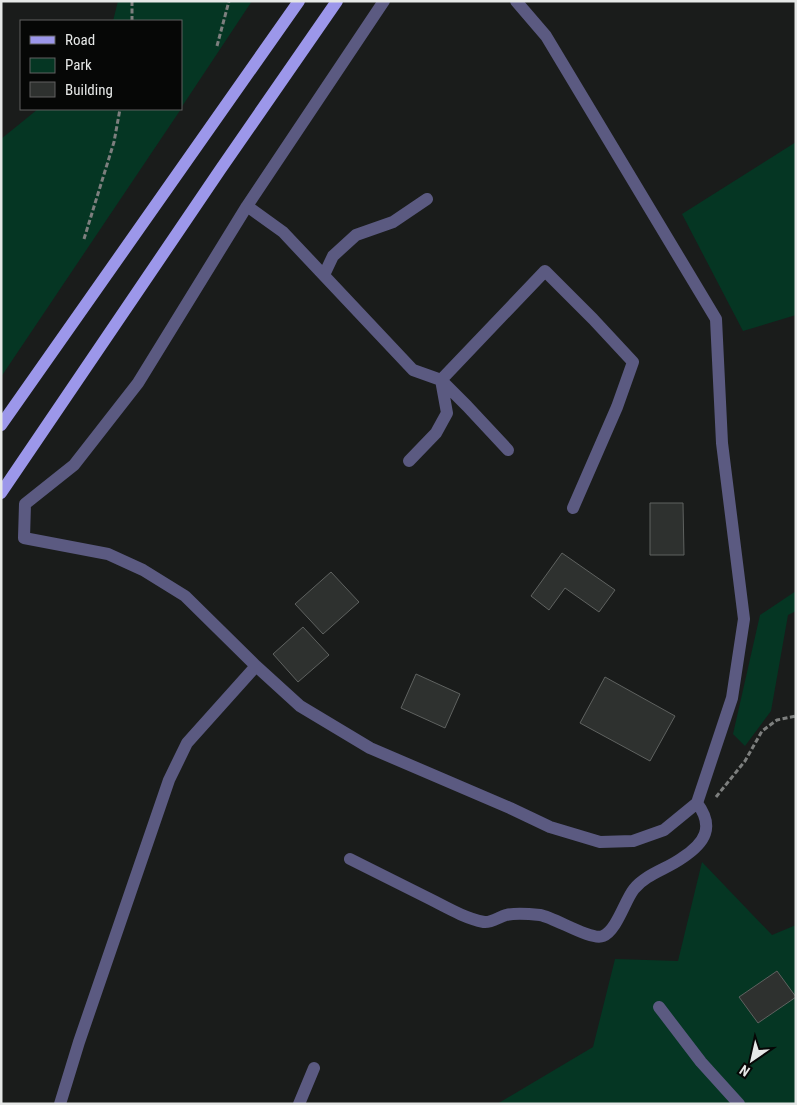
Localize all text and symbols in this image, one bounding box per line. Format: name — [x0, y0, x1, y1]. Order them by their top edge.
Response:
legend — [20, 20, 182, 110]
text: Road — [65, 31, 95, 49]
text: Park — [65, 56, 92, 74]
text: Building — [65, 81, 113, 99]
north arrow — [727, 1035, 777, 1085]
text: N — [737, 1062, 753, 1080]

